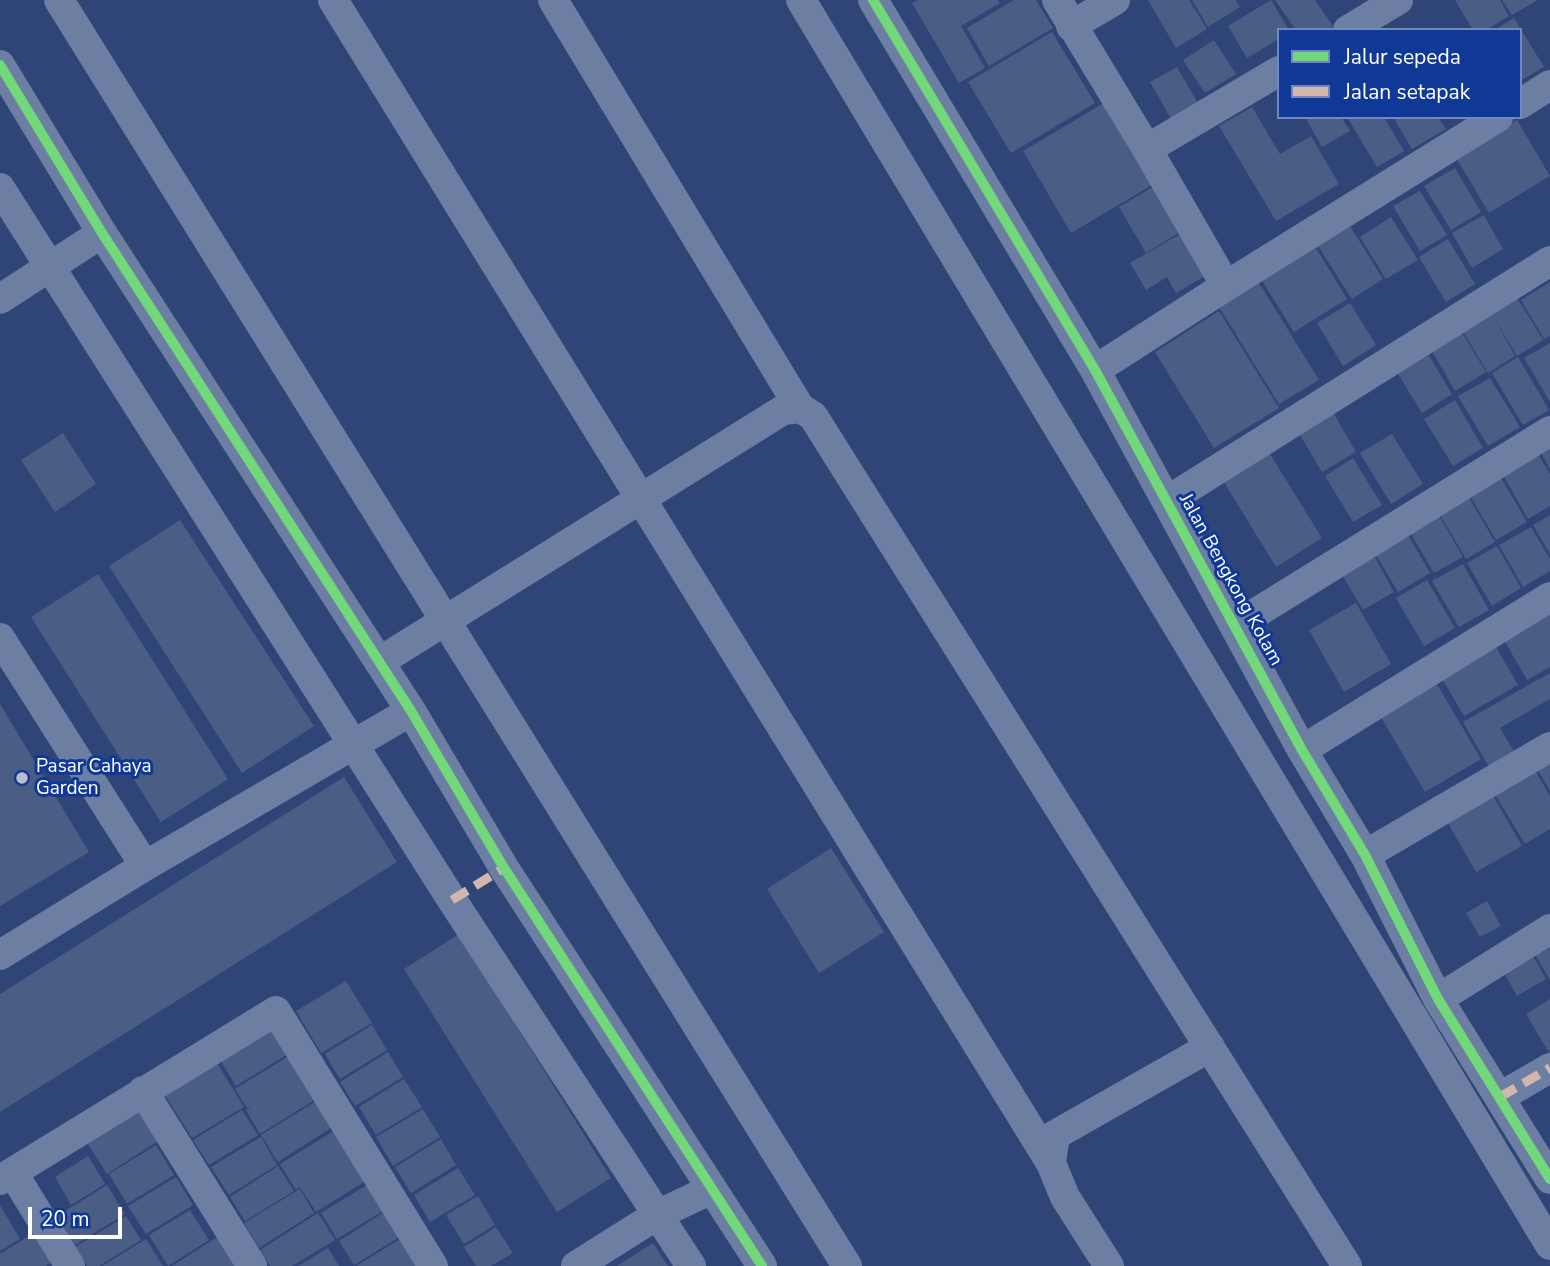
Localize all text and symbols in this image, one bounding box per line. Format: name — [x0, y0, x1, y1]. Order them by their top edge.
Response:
legend — [1277, 28, 1522, 119]
text: Jalur sepeda — [1344, 43, 1461, 71]
text: Jalan setapak — [1344, 78, 1470, 106]
street label: Jalan Bengkong Kolam — [1173, 490, 1287, 670]
place label: Pasar Cahaya Garden — [36, 756, 151, 800]
marker: Pasar Cahaya Garden — [14, 770, 30, 786]
scale bar — [32, 1192, 126, 1236]
text: 20 m — [41, 1205, 90, 1233]

